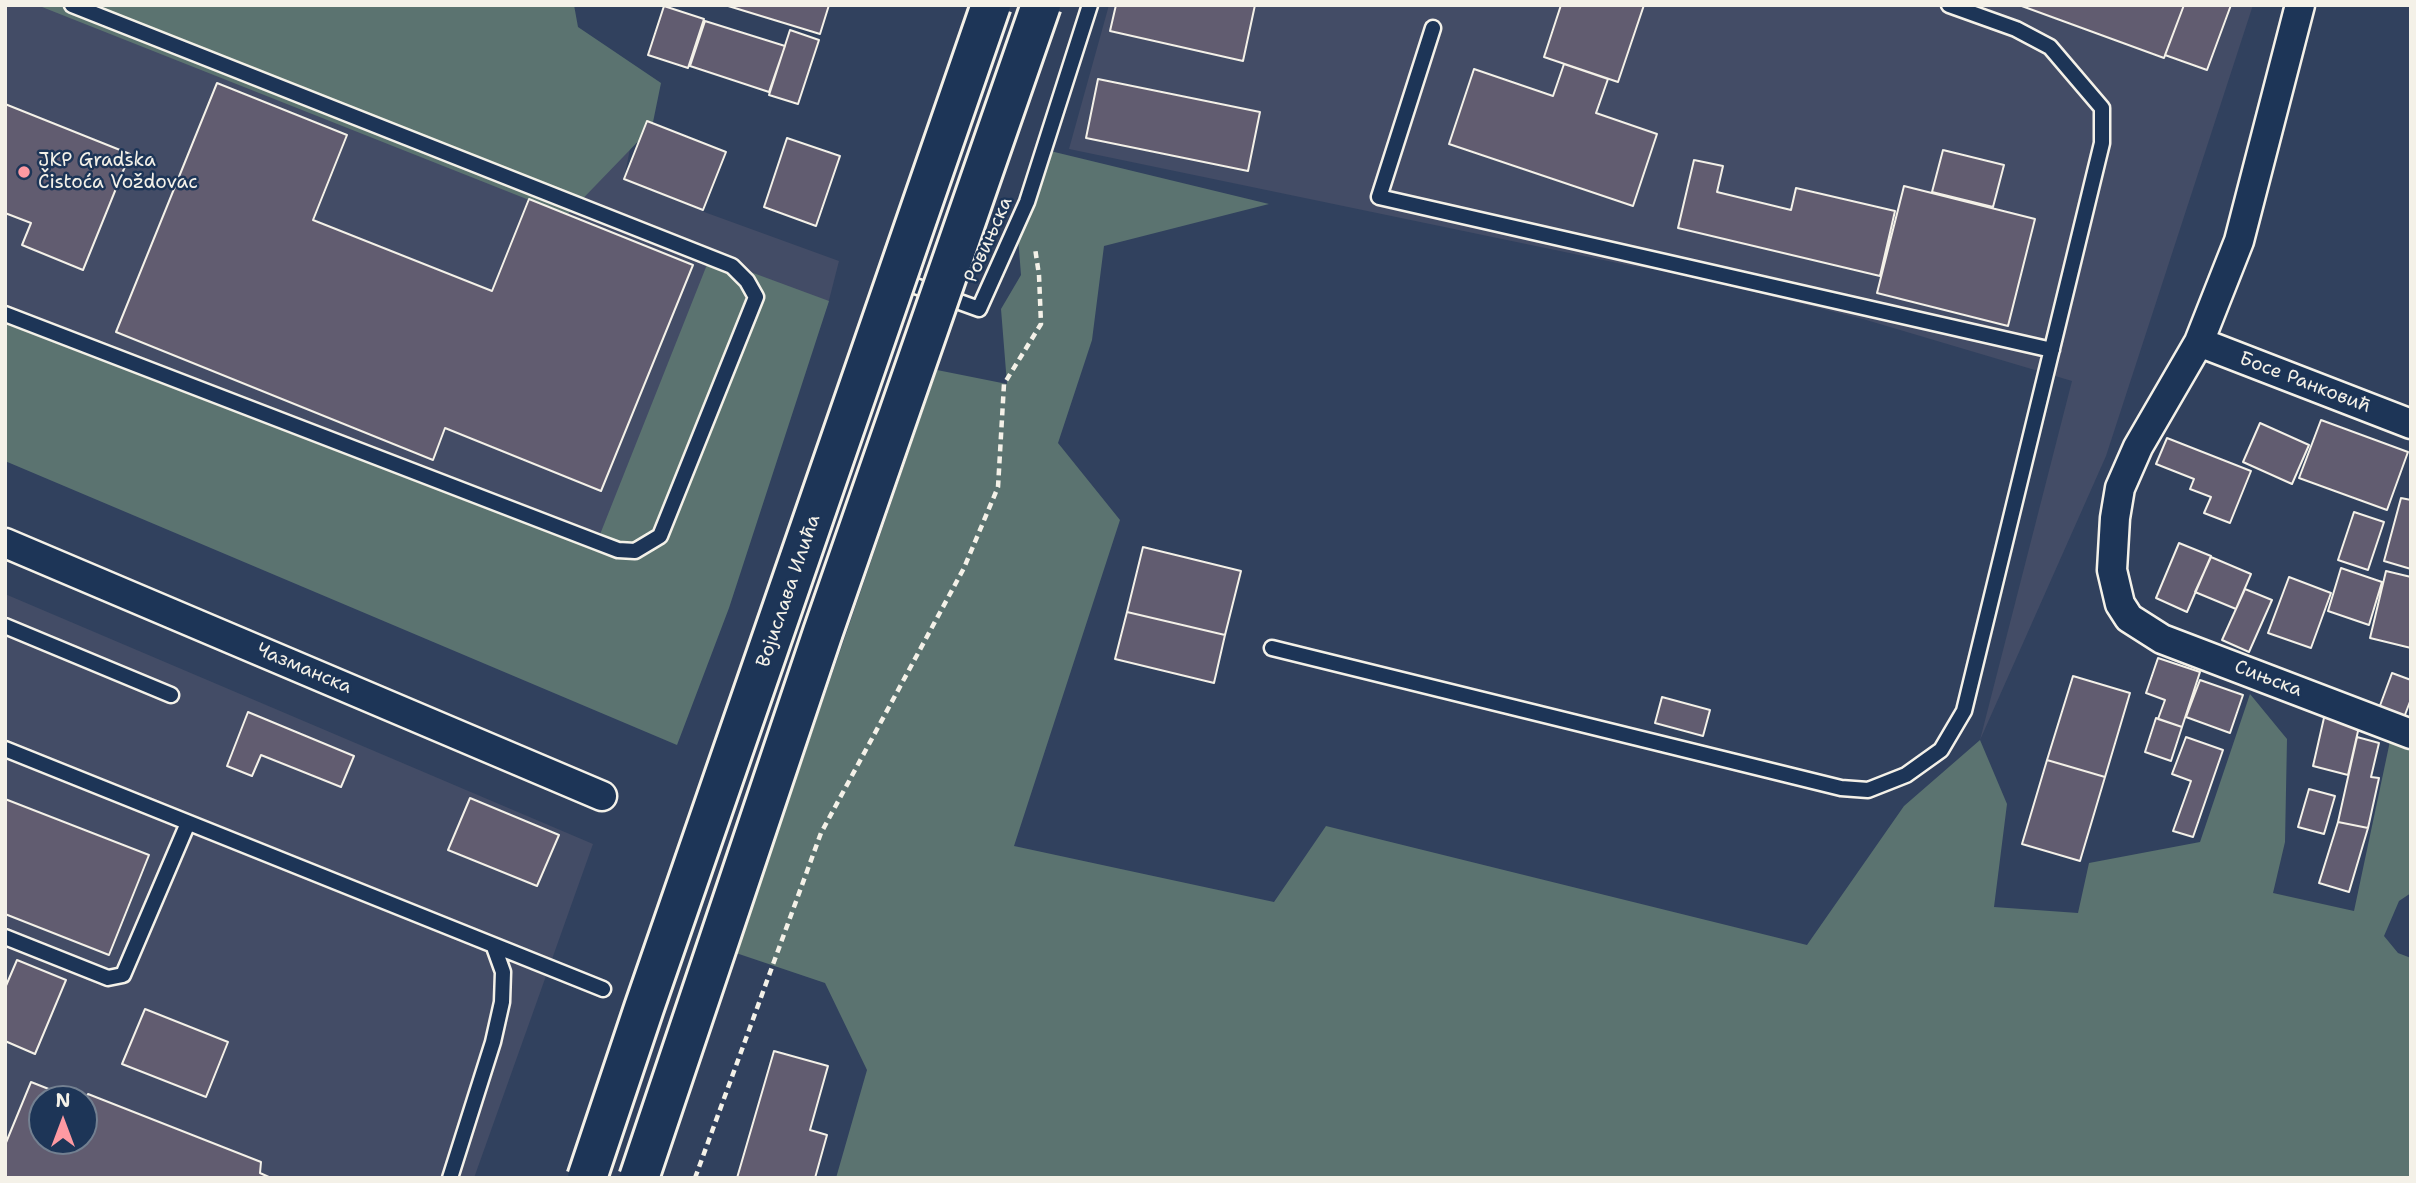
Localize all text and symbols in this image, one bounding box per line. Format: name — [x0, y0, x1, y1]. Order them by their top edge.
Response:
place label: JKP Gradska Čistoća Voždovac — [38, 150, 198, 194]
marker: JKP Gradska Čistoća Voždovac — [16, 164, 32, 180]
street label: Ровињска — [960, 194, 1018, 286]
street label: Босе Ранковић — [2236, 347, 2374, 419]
street label: Војислава Илића — [752, 512, 826, 670]
street label: Чазманска — [253, 639, 355, 699]
street label: Сињска — [2231, 656, 2305, 702]
north arrow — [28, 1085, 98, 1155]
text: N — [55, 1088, 71, 1113]

